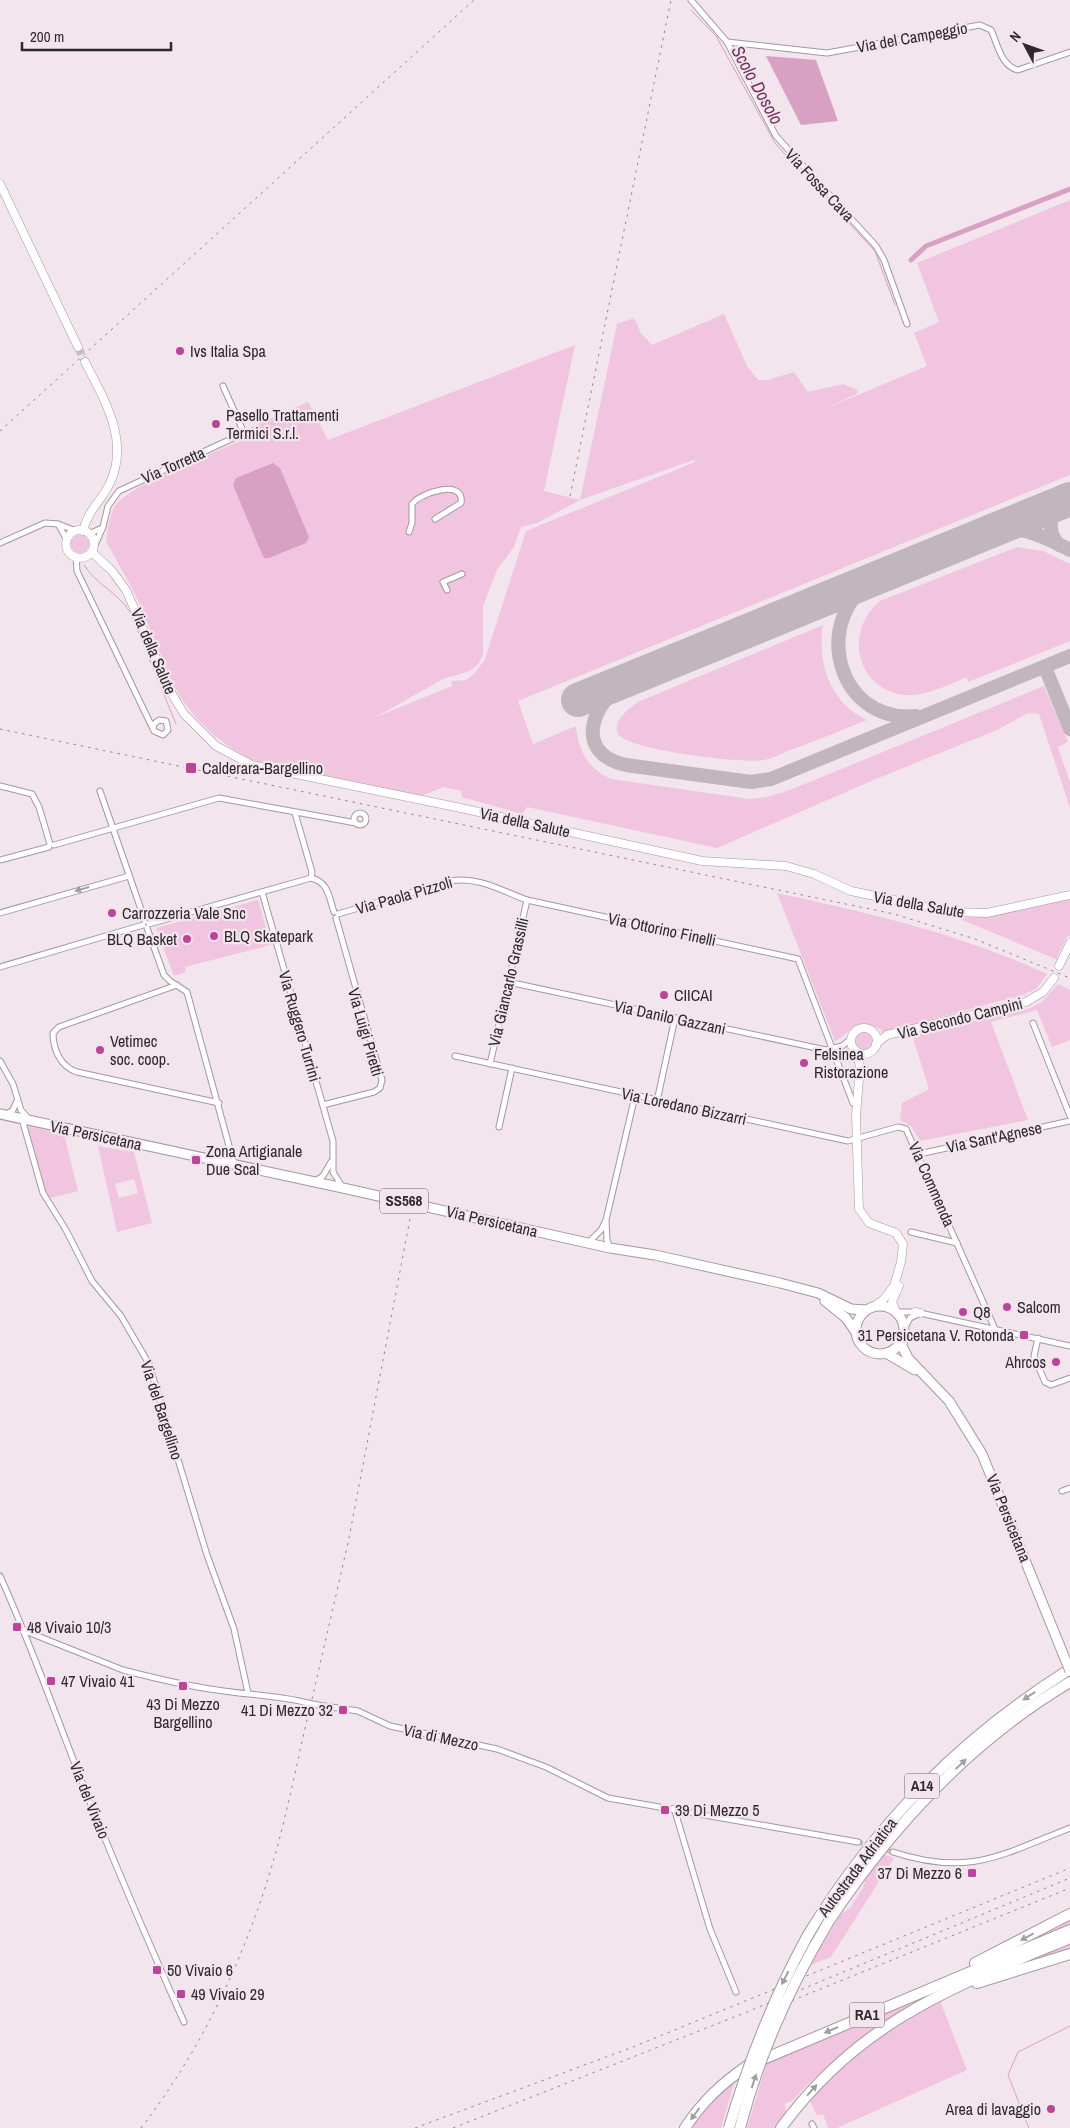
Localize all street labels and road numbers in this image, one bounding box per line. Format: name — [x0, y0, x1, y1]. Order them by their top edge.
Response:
street label: Via del Campeggio — [855, 16, 969, 58]
street label: Via Fossa Cava — [780, 144, 860, 227]
street label: Via Torretta — [138, 441, 209, 489]
street label: Via della Salute — [126, 605, 182, 697]
street label: Via della Salute — [478, 802, 572, 842]
street label: Via Paola Pizzoli — [353, 871, 455, 919]
street label: Via della Salute — [872, 885, 966, 923]
street label: Via Ottorino Finelli — [606, 907, 718, 951]
street label: Via Giancarlo Grassilli — [482, 915, 534, 1049]
street label: Via Ruggero Turrini — [274, 968, 326, 1084]
street label: Via Luigi Piretti — [343, 985, 389, 1079]
street label: Via Secondo Campini — [895, 992, 1025, 1044]
street label: Via Danilo Gazzani — [612, 994, 728, 1040]
street label: Via Loredano Bizzarri — [619, 1082, 749, 1130]
street label: Via Persicetana — [48, 1115, 145, 1156]
street label: Via Sant'Agnese — [944, 1116, 1044, 1158]
street label: Via Commenda — [903, 1138, 961, 1231]
road number: SS568 — [380, 1188, 428, 1214]
street label: Via Persicetana — [444, 1200, 541, 1242]
street label: Via del Bargellino — [136, 1357, 188, 1463]
street label: Via Persicetana — [981, 1471, 1037, 1566]
street label: Via di Mezzo — [401, 1718, 481, 1756]
street label: Via del Vivaio — [65, 1758, 115, 1842]
road number: A14 — [904, 1774, 940, 1798]
street label: Autostrada Adriatica — [812, 1812, 902, 1922]
road number: RA1 — [850, 2002, 884, 2028]

